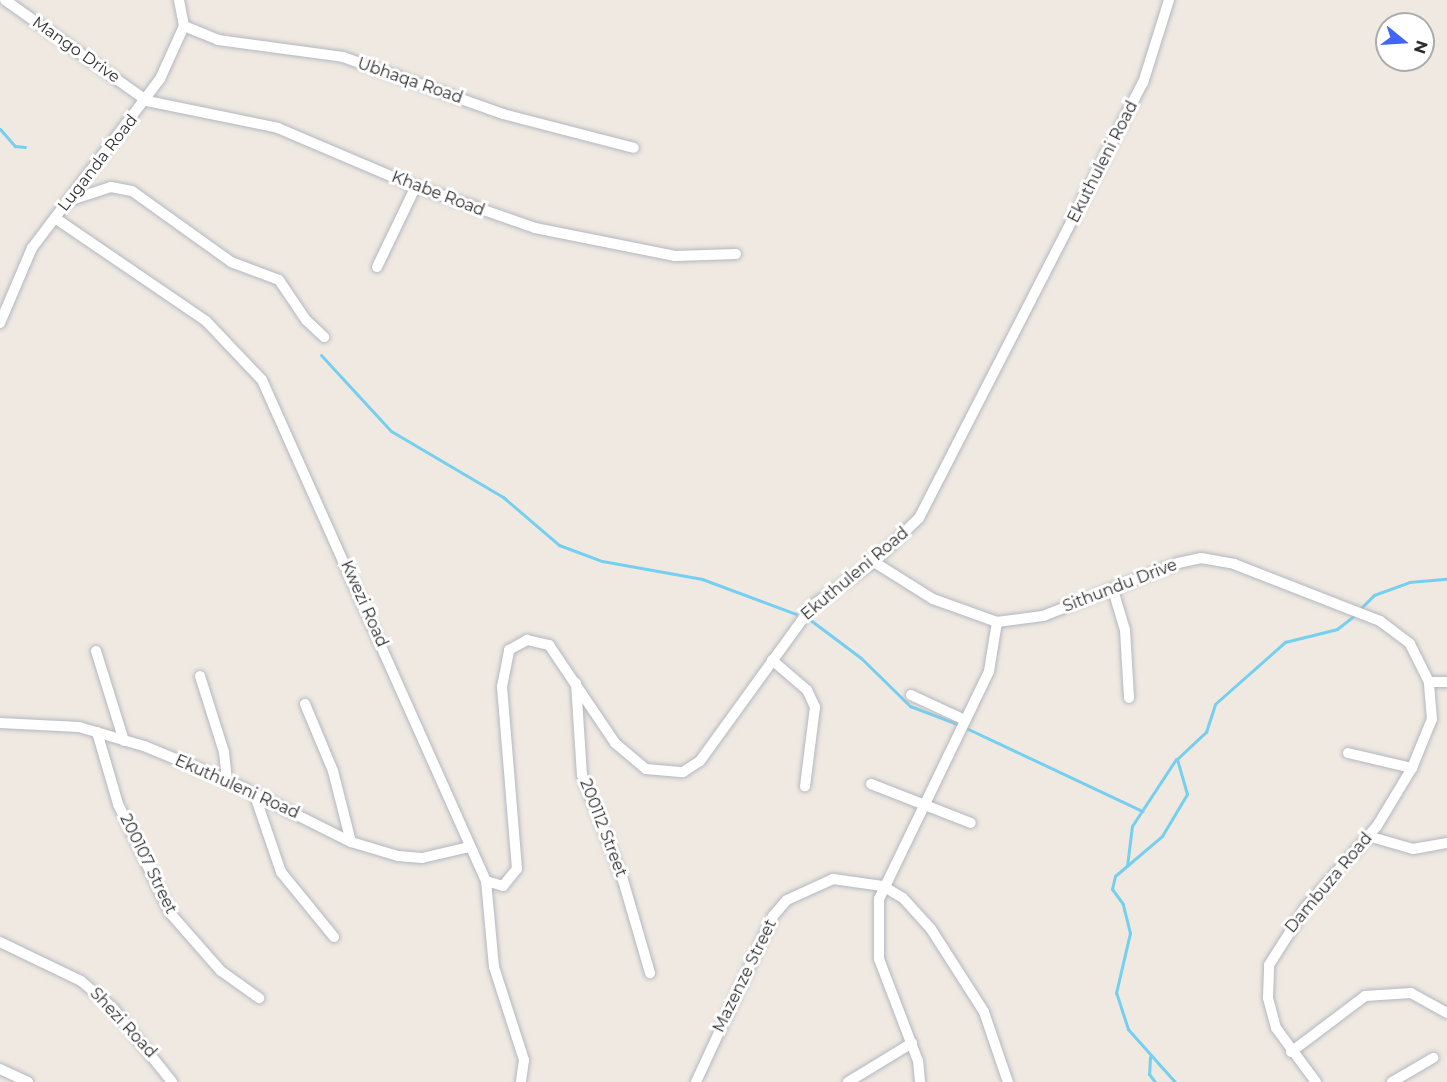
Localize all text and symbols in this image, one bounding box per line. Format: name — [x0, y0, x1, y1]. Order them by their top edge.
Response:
north arrow — [1375, 12, 1435, 72]
street label: Mango Drive — [28, 13, 124, 87]
text: N — [1410, 38, 1432, 56]
street label: Ubhaqa Road — [355, 54, 465, 108]
street label: Ekuthuleni Road — [1064, 98, 1142, 226]
street label: Luganda Road — [54, 111, 142, 215]
street label: Khabe Road — [389, 167, 487, 221]
street label: Ekuthuleni Road — [797, 524, 913, 624]
street label: Sithundu Drive — [1060, 555, 1180, 617]
street label: Kwezi Road — [336, 558, 392, 650]
street label: Ekuthuleni Road — [172, 751, 302, 823]
street label: 200112 Street — [576, 776, 630, 880]
street label: 200107 Street — [116, 811, 180, 917]
street label: Dambuza Road — [1282, 829, 1376, 937]
street label: Mazenze Street — [709, 916, 781, 1036]
street label: Shezi Road — [86, 984, 160, 1062]

